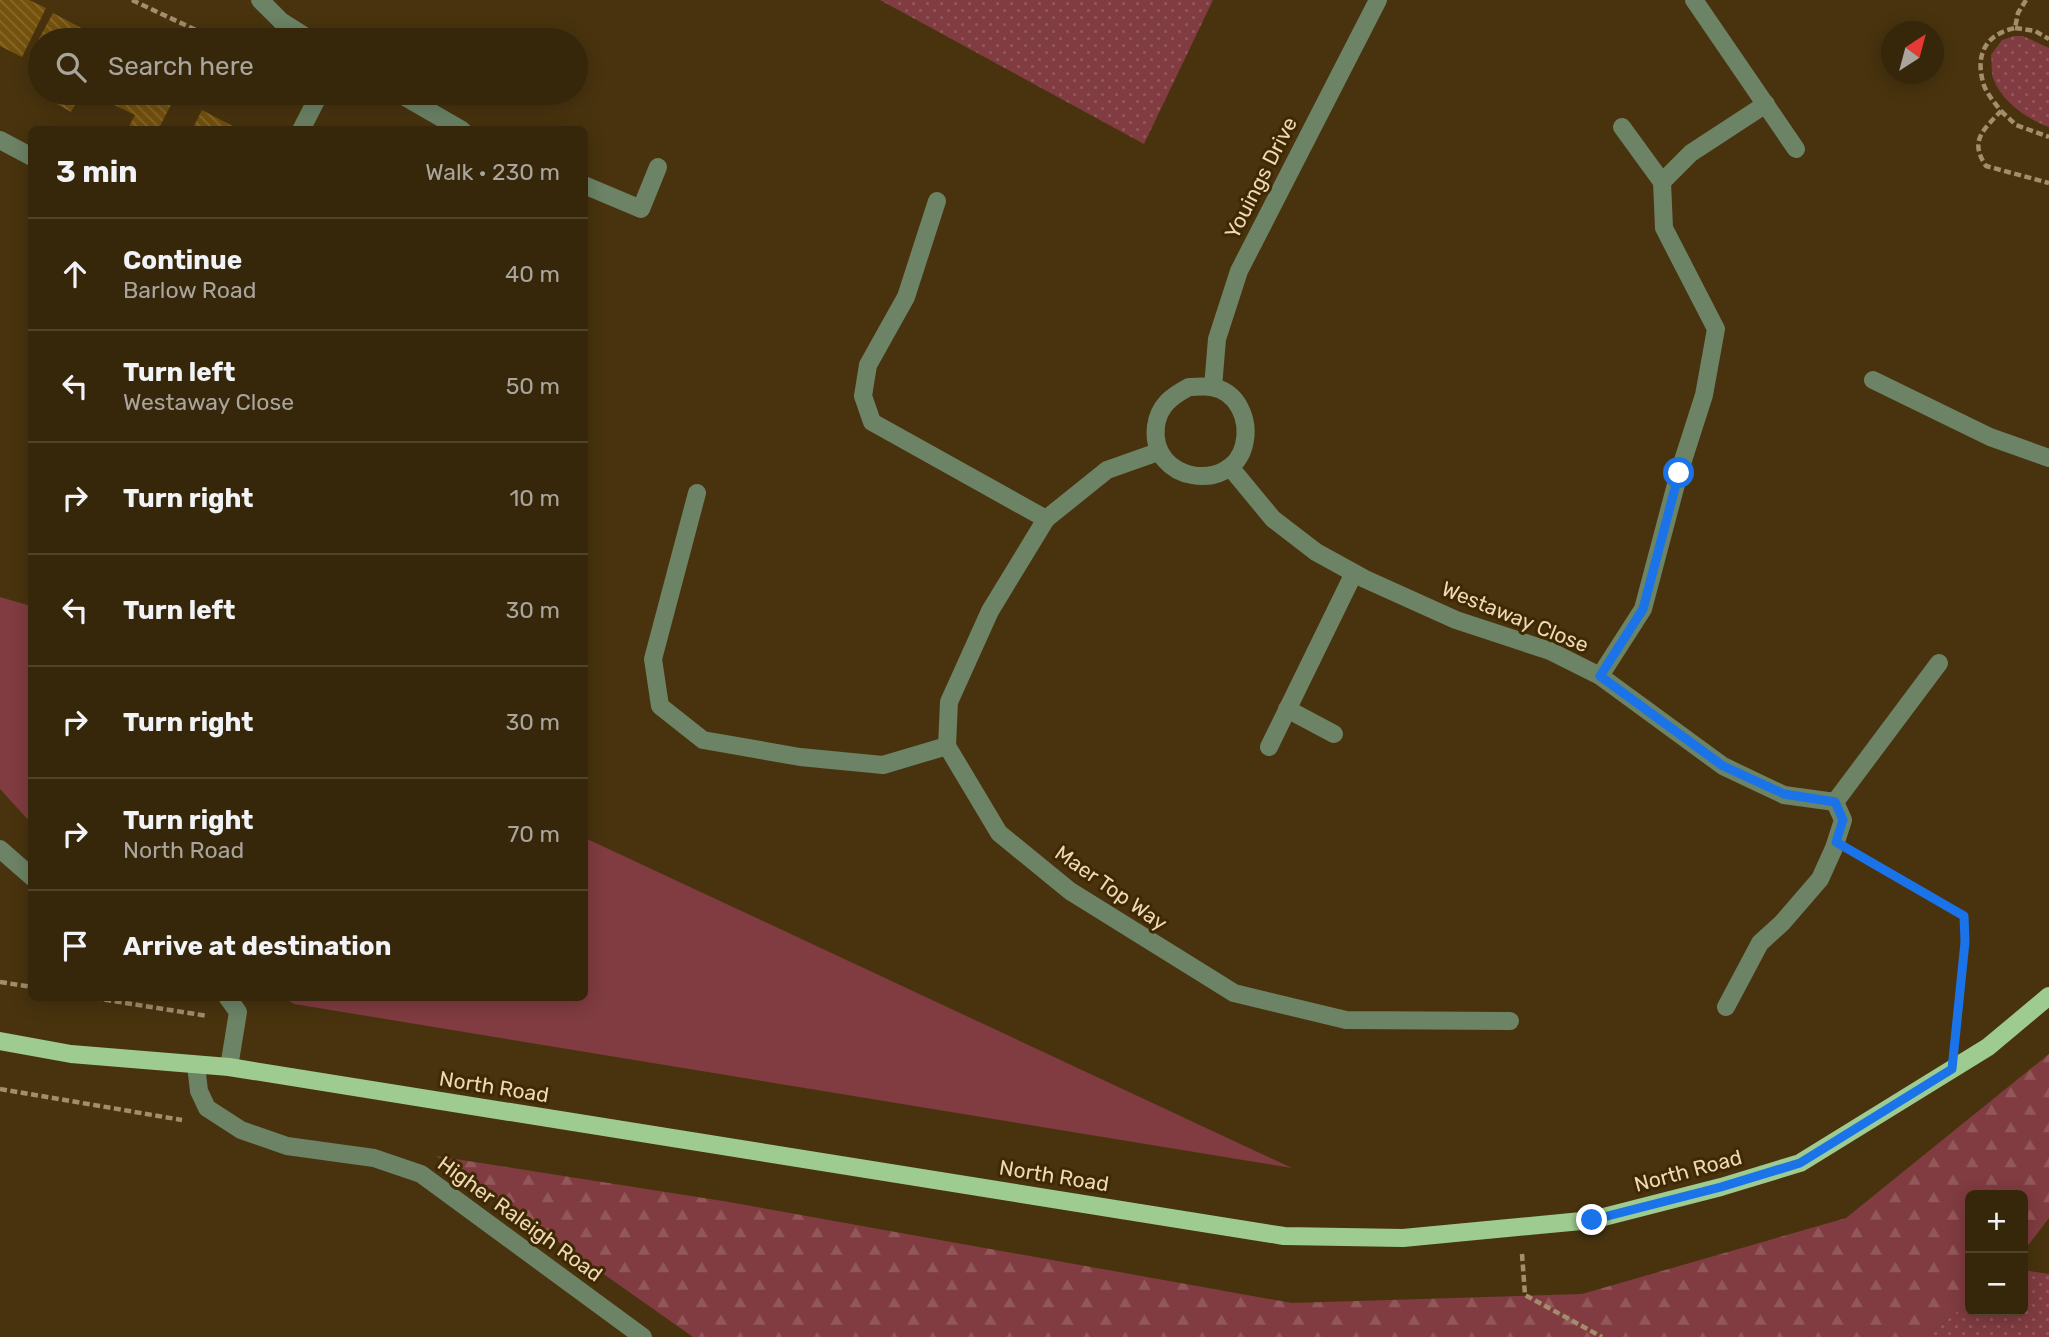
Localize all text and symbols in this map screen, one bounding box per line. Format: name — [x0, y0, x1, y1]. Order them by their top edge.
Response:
north arrow — [1881, 21, 1944, 84]
search box — [28, 28, 588, 105]
icon: search — [52, 48, 90, 86]
text: Search here — [108, 51, 254, 82]
street label: Youings Drive — [1219, 113, 1302, 243]
text: 3 min — [56, 154, 138, 190]
text: Walk · 230 m — [425, 158, 560, 186]
text: Continue — [123, 245, 242, 276]
icon: ahead — [56, 255, 94, 293]
text: 40 m — [505, 260, 560, 288]
text: Barlow Road — [123, 276, 256, 304]
text: Turn left — [123, 357, 235, 388]
icon: left — [56, 367, 94, 405]
text: 50 m — [506, 372, 560, 400]
text: Westaway Close — [123, 388, 294, 416]
route start — [1663, 457, 1694, 488]
icon: right — [56, 479, 94, 517]
text: Turn right — [123, 483, 253, 514]
text: 10 m — [509, 484, 560, 512]
street label: Westaway Close — [1438, 576, 1592, 657]
icon: left — [56, 591, 94, 629]
text: Turn left — [123, 595, 235, 626]
text: 30 m — [505, 596, 560, 624]
icon: right — [56, 703, 94, 741]
text: Turn right — [123, 707, 253, 738]
text: 30 m — [505, 708, 560, 736]
text: Turn right — [123, 805, 253, 836]
icon: right — [56, 815, 94, 853]
text: 70 m — [508, 820, 560, 848]
text: North Road — [123, 836, 244, 864]
street label: Maer Top Way — [1050, 840, 1172, 936]
icon: arrive — [56, 927, 94, 965]
text: Arrive at destination — [123, 931, 391, 962]
street label: North Road — [438, 1066, 551, 1107]
street label: North Road — [1631, 1144, 1744, 1197]
street label: Higher Raleigh Road — [433, 1150, 607, 1287]
street label: North Road — [998, 1155, 1111, 1196]
map controls — [1965, 1190, 2028, 1316]
button: + — [1965, 1190, 2028, 1253]
route end — [1576, 1204, 1607, 1235]
button: − — [1965, 1253, 2028, 1316]

